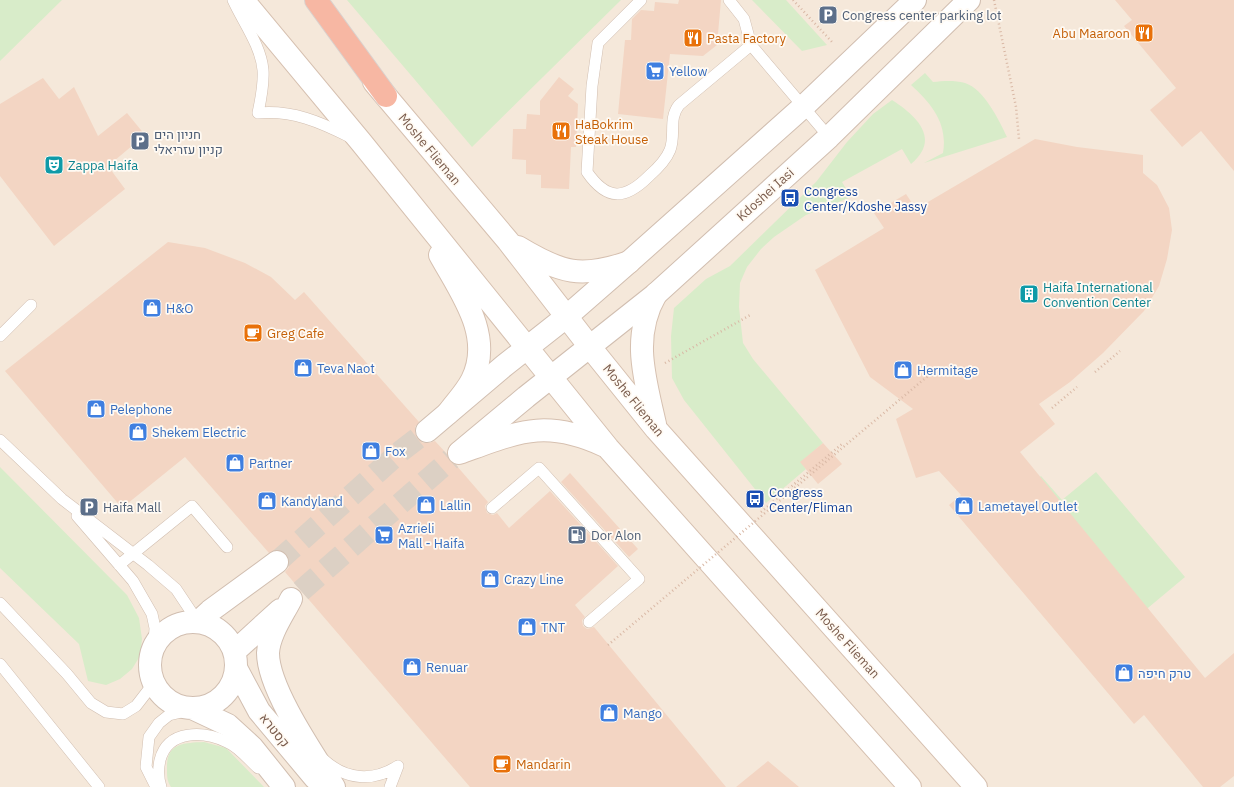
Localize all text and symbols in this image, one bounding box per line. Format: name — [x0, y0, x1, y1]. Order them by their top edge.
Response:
parking icon: Congress center parking lot — [817, 4, 839, 26]
place label: Congress center parking lot — [842, 7, 1002, 24]
restaurant icon: Abu Maaroon — [1133, 22, 1155, 44]
place label: Abu Maaroon — [1053, 25, 1130, 42]
restaurant icon: Pasta Factory — [682, 27, 704, 49]
place label: Pasta Factory — [707, 30, 786, 47]
supermarket icon: Yellow — [644, 60, 666, 82]
place label: Yellow — [669, 63, 707, 80]
street label: Moshe Flieman — [395, 110, 465, 189]
place label: HaBokrim Steak House — [575, 116, 648, 148]
restaurant icon: HaBokrim Steak House — [550, 120, 572, 142]
place label: חניון הים קניון עזריאלי — [154, 126, 223, 158]
parking icon: חניון הים קניון עזריאלי — [129, 130, 151, 152]
theatre icon: Zappa Haifa — [43, 154, 65, 176]
place label: Zappa Haifa — [68, 157, 138, 174]
street label: Kdoshei Iasi — [733, 164, 798, 225]
place label: Congress Center/Kdoshe Jassy — [804, 183, 927, 215]
bus stop icon: Congress Center/Kdoshe Jassy — [779, 187, 801, 209]
place label: Haifa International Convention Center — [1043, 279, 1153, 311]
building icon: Haifa International Convention Center — [1018, 283, 1040, 305]
shop icon: H&O — [141, 297, 163, 319]
place label: H&O — [166, 300, 193, 317]
cafe icon: Greg Cafe — [242, 322, 264, 344]
place label: Greg Cafe — [267, 325, 324, 342]
shop icon: Teva Naot — [292, 357, 314, 379]
shop icon: Hermitage — [892, 359, 914, 381]
place label: Teva Naot — [317, 360, 375, 377]
street label: Moshe Flieman — [599, 361, 668, 440]
place label: Hermitage — [917, 362, 978, 379]
shop icon: Pelephone — [85, 398, 107, 420]
place label: Pelephone — [110, 401, 172, 418]
shop icon: Shekem Electric — [127, 421, 149, 443]
place label: Shekem Electric — [152, 424, 247, 441]
shop icon: Fox — [360, 440, 382, 462]
place label: Fox — [385, 443, 406, 460]
shop icon: Partner — [224, 452, 246, 474]
place label: Partner — [249, 455, 293, 472]
place label: Congress Center/Fliman — [769, 484, 853, 516]
bus stop icon: Congress Center/Fliman — [744, 488, 766, 510]
shop icon: Kandyland — [256, 490, 278, 512]
place label: Kandyland — [281, 493, 343, 510]
shop icon: Lallin — [415, 494, 437, 516]
shop icon: Lametayel Outlet — [953, 495, 975, 517]
parking icon: Haifa Mall — [78, 496, 100, 518]
place label: Lallin — [440, 497, 471, 514]
place label: Lametayel Outlet — [978, 498, 1078, 515]
place label: Haifa Mall — [103, 499, 162, 516]
place label: Azrieli Mall - Haifa — [398, 520, 464, 552]
supermarket icon: Azrieli Mall - Haifa — [373, 524, 395, 546]
fuel station icon: Dor Alon — [566, 524, 588, 546]
place label: Dor Alon — [591, 527, 641, 544]
shop icon: Crazy Line — [479, 568, 501, 590]
place label: Crazy Line — [504, 571, 564, 588]
street label: Moshe Flieman — [812, 605, 884, 682]
shop icon: TNT — [516, 616, 538, 638]
place label: TNT — [541, 619, 566, 636]
shop icon: Renuar — [401, 656, 423, 678]
place label: Renuar — [426, 659, 468, 676]
shop icon: טרק חיפה — [1113, 662, 1135, 684]
place label: טרק חיפה — [1138, 665, 1191, 682]
shop icon: Mango — [598, 702, 620, 724]
place label: Mango — [623, 705, 662, 722]
street label: קסטרא — [256, 710, 294, 751]
cafe icon: Mandarin — [491, 753, 513, 775]
place label: Mandarin — [516, 756, 571, 773]

